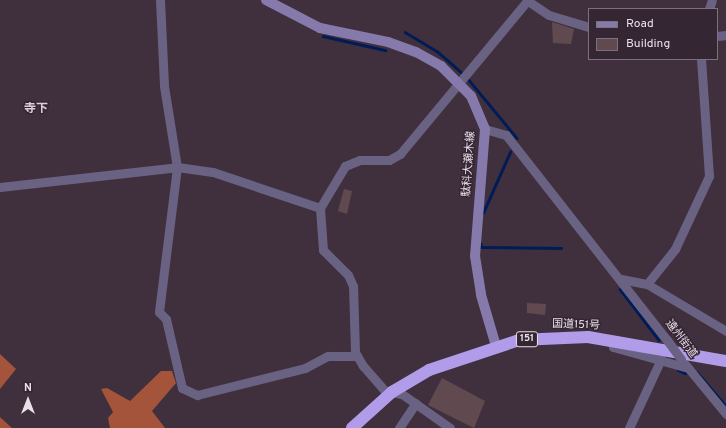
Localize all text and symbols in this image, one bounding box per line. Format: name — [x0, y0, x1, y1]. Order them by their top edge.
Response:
legend — [588, 8, 718, 60]
text: Road — [626, 16, 654, 32]
text: Building — [626, 36, 670, 52]
district label: 寺下 — [24, 103, 48, 117]
street label: 駄科大瀬木線 — [460, 131, 478, 197]
street label: 遠州街道 — [662, 317, 700, 361]
street label: 国道151号 — [552, 318, 600, 332]
road number: 151 — [515, 331, 539, 347]
north arrow — [8, 380, 48, 420]
text: N — [24, 381, 32, 395]

